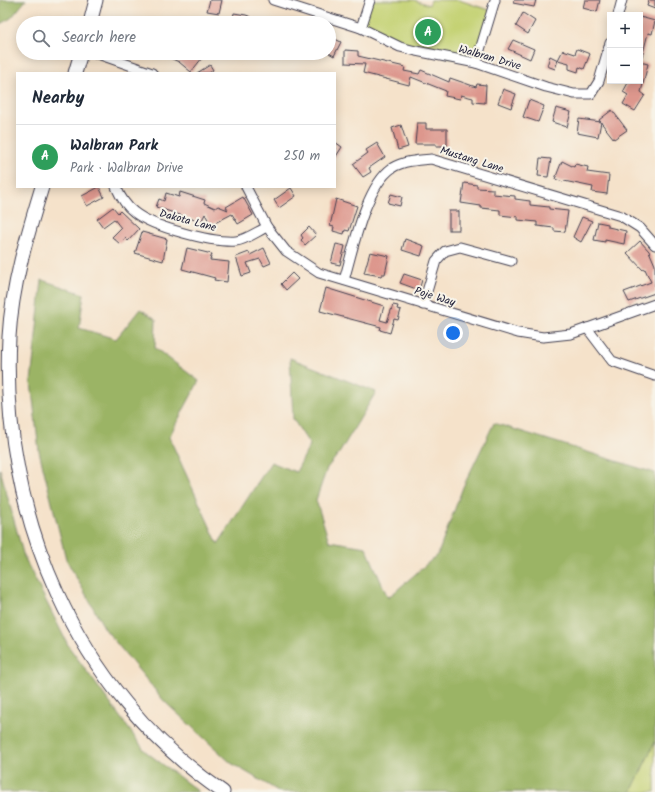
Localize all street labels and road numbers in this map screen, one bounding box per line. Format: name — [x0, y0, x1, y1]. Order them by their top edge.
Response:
street label: Walbran Drive — [456, 40, 523, 75]
street label: Mustang Lane — [438, 142, 506, 178]
street label: Dakota Lane — [157, 205, 218, 237]
street label: Poje Way — [412, 282, 458, 312]

